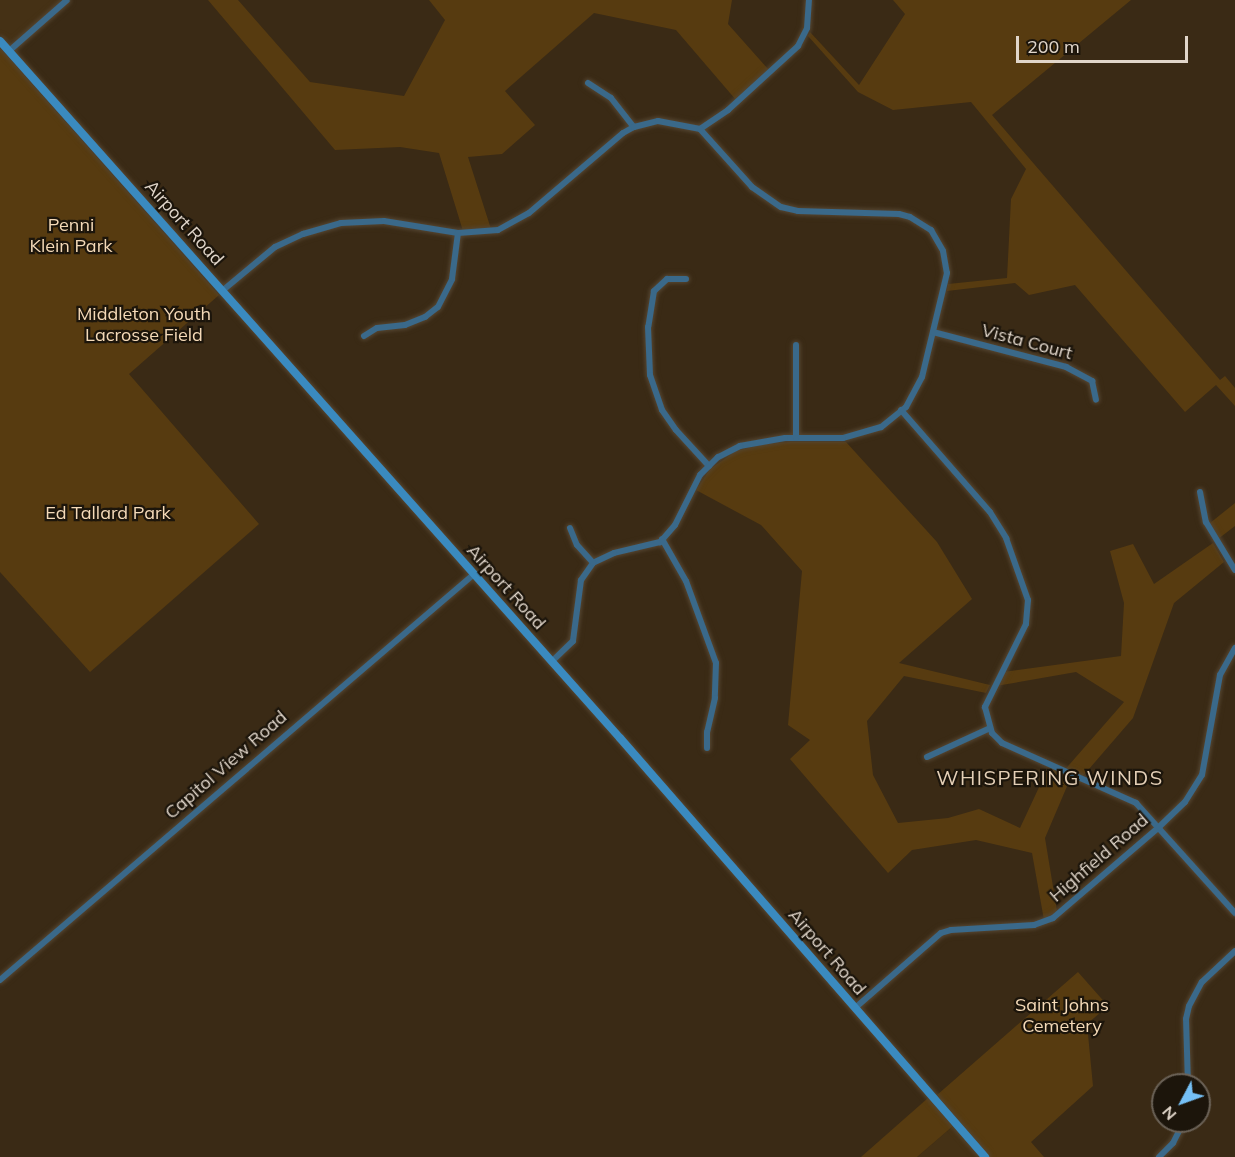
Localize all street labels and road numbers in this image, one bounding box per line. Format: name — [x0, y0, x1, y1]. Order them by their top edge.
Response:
street label: Airport Road — [140, 176, 228, 270]
street label: Vista Court — [979, 320, 1075, 364]
street label: Airport Road — [462, 540, 550, 634]
street label: Capitol View Road — [161, 706, 291, 824]
street label: Highfield Road — [1045, 809, 1153, 907]
street label: Airport Road — [784, 904, 870, 1000]

